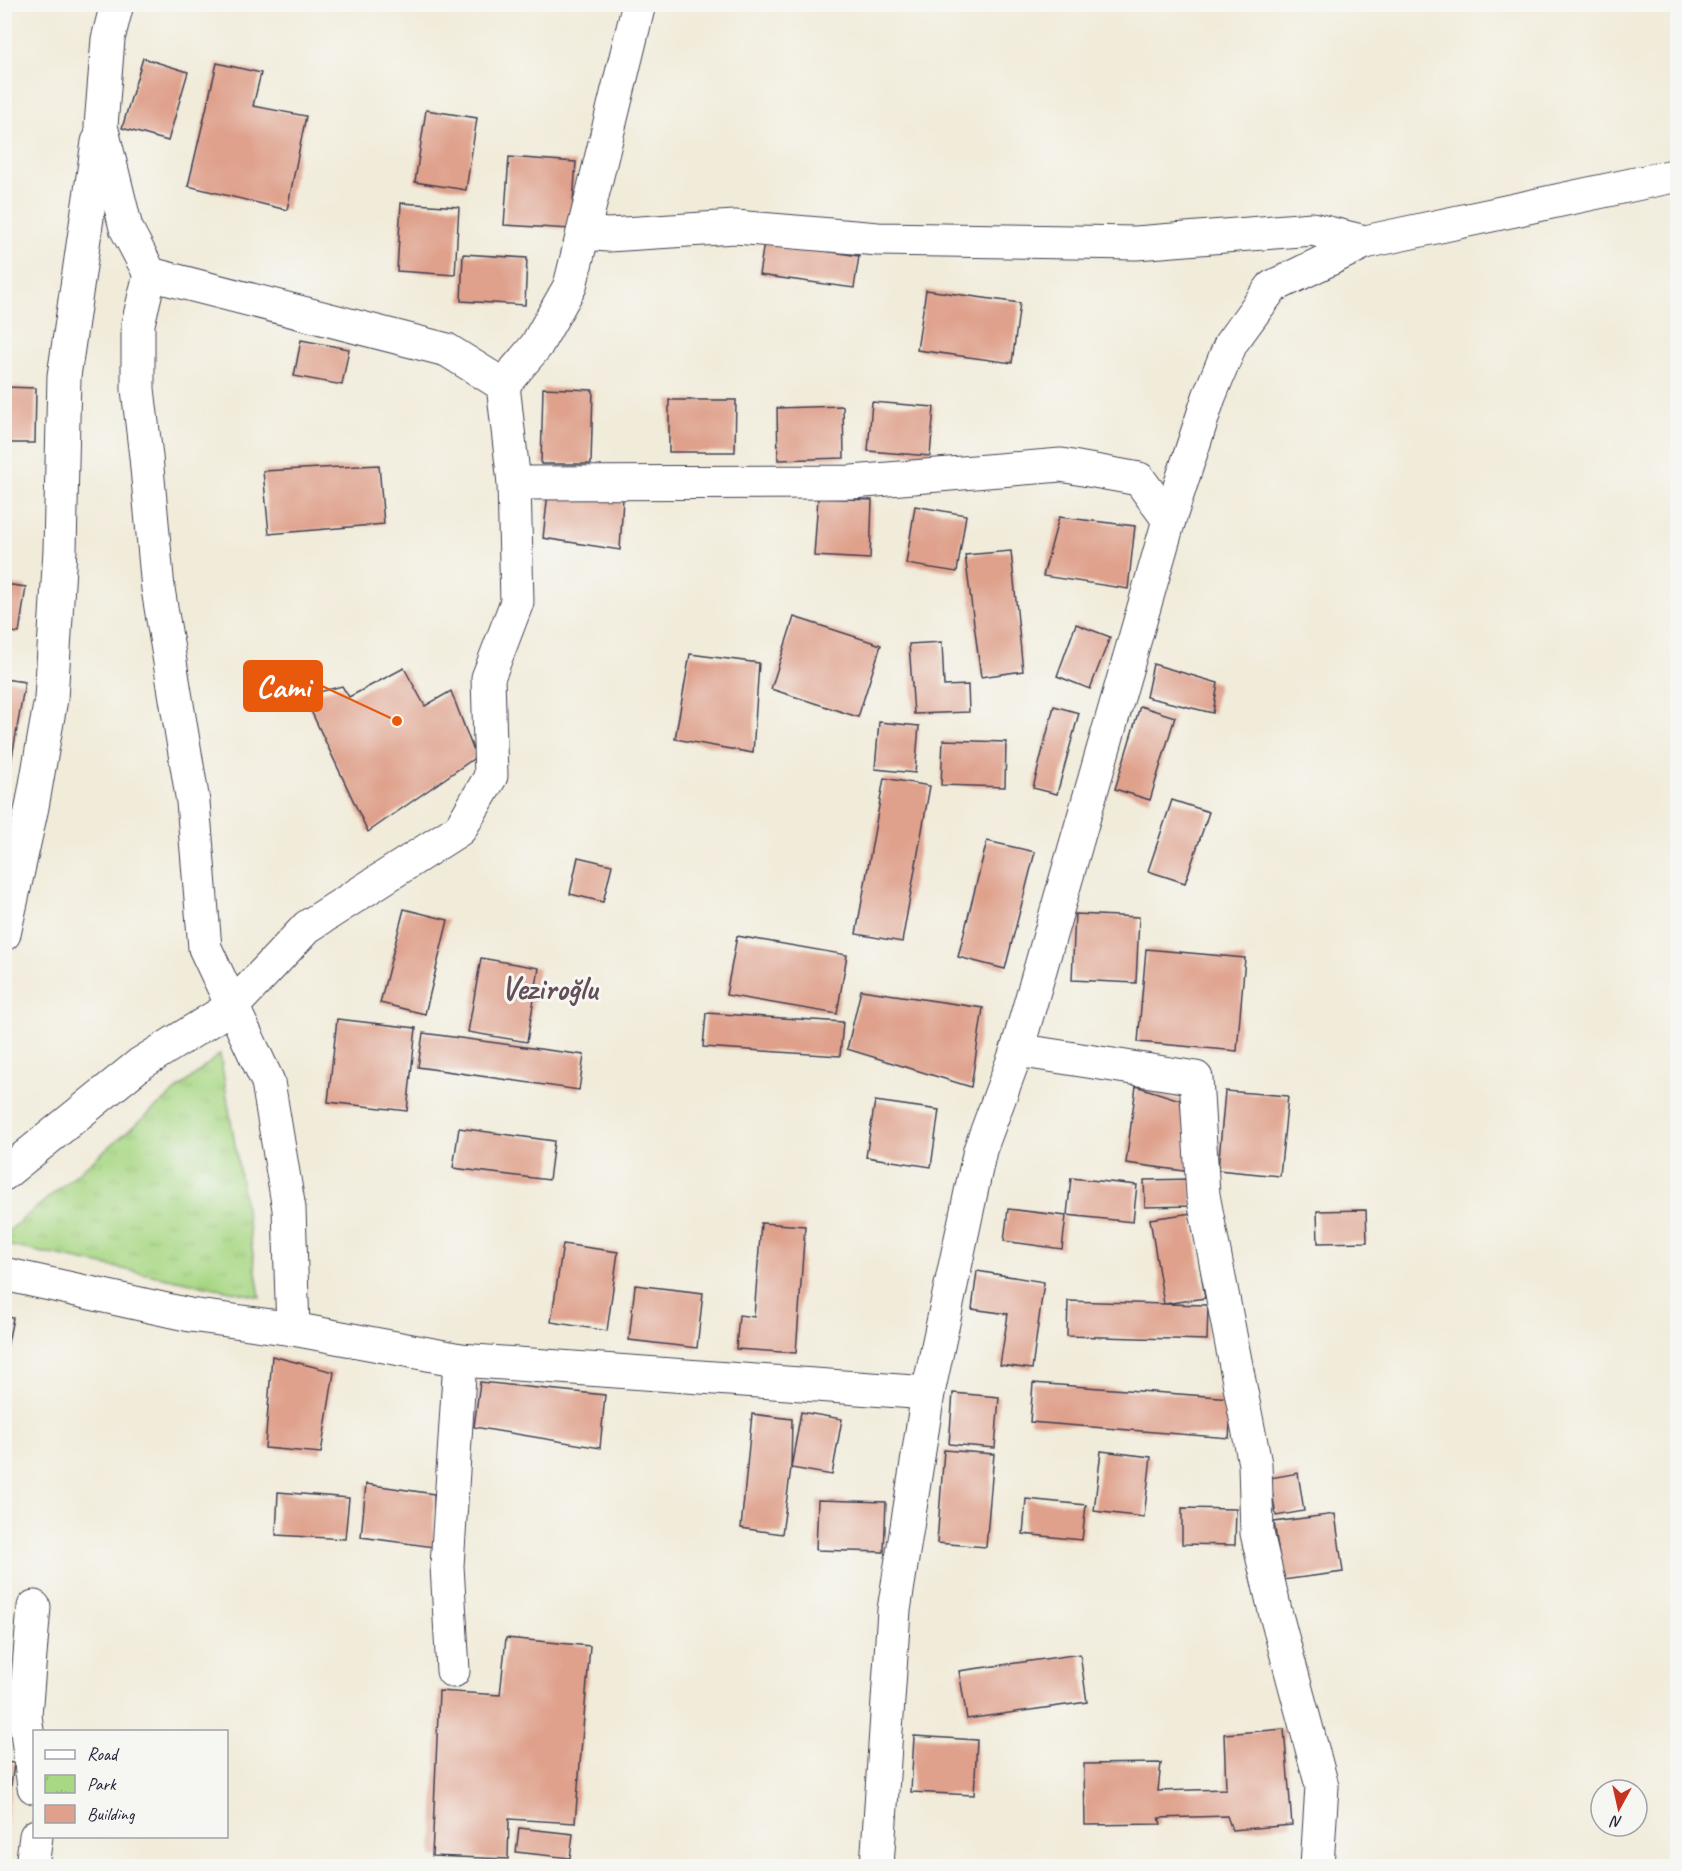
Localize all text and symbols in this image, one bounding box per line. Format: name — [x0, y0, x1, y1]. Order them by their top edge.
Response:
callout: Cami — [244, 661, 322, 711]
text: Cami — [256, 666, 314, 707]
district label: Veziroğlu — [501, 967, 600, 1009]
legend — [33, 1730, 228, 1838]
text: Road — [87, 1743, 120, 1765]
text: Park — [87, 1773, 117, 1795]
north arrow — [1589, 1778, 1649, 1838]
text: Building — [87, 1803, 136, 1825]
text: N — [1608, 1811, 1623, 1832]

